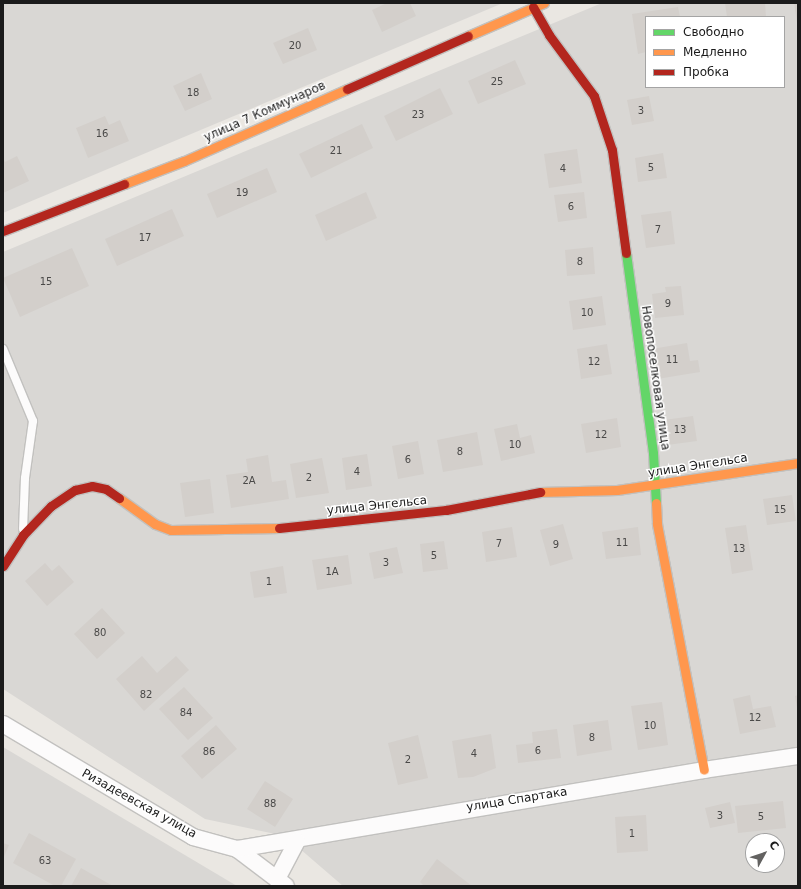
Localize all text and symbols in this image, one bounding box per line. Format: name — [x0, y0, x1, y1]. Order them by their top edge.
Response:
legend — [645, 16, 785, 88]
text: Свободно — [683, 25, 744, 39]
house number: 20 — [289, 40, 301, 52]
text: Медленно — [683, 45, 747, 59]
text: Пробка — [683, 65, 729, 79]
house number: 25 — [491, 76, 503, 88]
street label: улица 7 Коммунаров — [202, 79, 328, 145]
house number: 18 — [187, 87, 199, 99]
house number: 3 — [638, 105, 644, 117]
house number: 23 — [412, 109, 424, 121]
house number: 16 — [96, 128, 108, 140]
house number: 21 — [330, 145, 342, 157]
house number: 5 — [648, 162, 654, 174]
house number: 4 — [560, 163, 566, 175]
house number: 19 — [236, 187, 248, 199]
house number: 6 — [568, 201, 574, 213]
house number: 7 — [655, 224, 661, 236]
house number: 17 — [139, 232, 151, 244]
house number: 8 — [577, 256, 583, 268]
house number: 15 — [40, 276, 52, 288]
house number: 9 — [665, 298, 671, 310]
street label: Новопоселковая улица — [638, 305, 672, 451]
house number: 10 — [581, 307, 593, 319]
house number: 11 — [666, 354, 678, 366]
house number: 12 — [588, 356, 600, 368]
house number: 13 — [674, 424, 686, 436]
house number: 12 — [595, 429, 607, 441]
house number: 10 — [509, 439, 521, 451]
house number: 8 — [457, 446, 463, 458]
street label: улица Энгельса — [647, 451, 749, 481]
house number: 6 — [405, 454, 411, 466]
house number: 4 — [354, 466, 360, 478]
house number: 2 — [306, 472, 312, 484]
house number: 2А — [242, 475, 256, 487]
street label: улица Энгельса — [326, 494, 428, 518]
house number: 15 — [774, 504, 786, 516]
house number: 11 — [616, 537, 628, 549]
house number: 7 — [496, 538, 502, 550]
house number: 9 — [553, 539, 559, 551]
house number: 13 — [733, 543, 745, 555]
house number: 5 — [431, 550, 437, 562]
house number: 3 — [383, 557, 389, 569]
house number: 1А — [325, 566, 339, 578]
house number: 1 — [266, 576, 272, 588]
house number: 80 — [94, 627, 106, 639]
house number: 82 — [140, 689, 152, 701]
house number: 84 — [180, 707, 192, 719]
house number: 12 — [749, 712, 761, 724]
house number: 10 — [644, 720, 656, 732]
house number: 8 — [589, 732, 595, 744]
house number: 6 — [535, 745, 541, 757]
house number: 86 — [203, 746, 215, 758]
house number: 4 — [471, 748, 477, 760]
house number: 2 — [405, 754, 411, 766]
street label: Ризадеевская улица — [79, 766, 199, 842]
street label: улица Спартака — [465, 785, 569, 815]
house number: 88 — [264, 798, 276, 810]
house number: 3 — [717, 810, 723, 822]
house number: 5 — [758, 811, 764, 823]
house number: 1 — [629, 828, 635, 840]
north arrow — [745, 833, 785, 873]
text: С — [766, 838, 781, 853]
house number: 63 — [39, 855, 51, 867]

